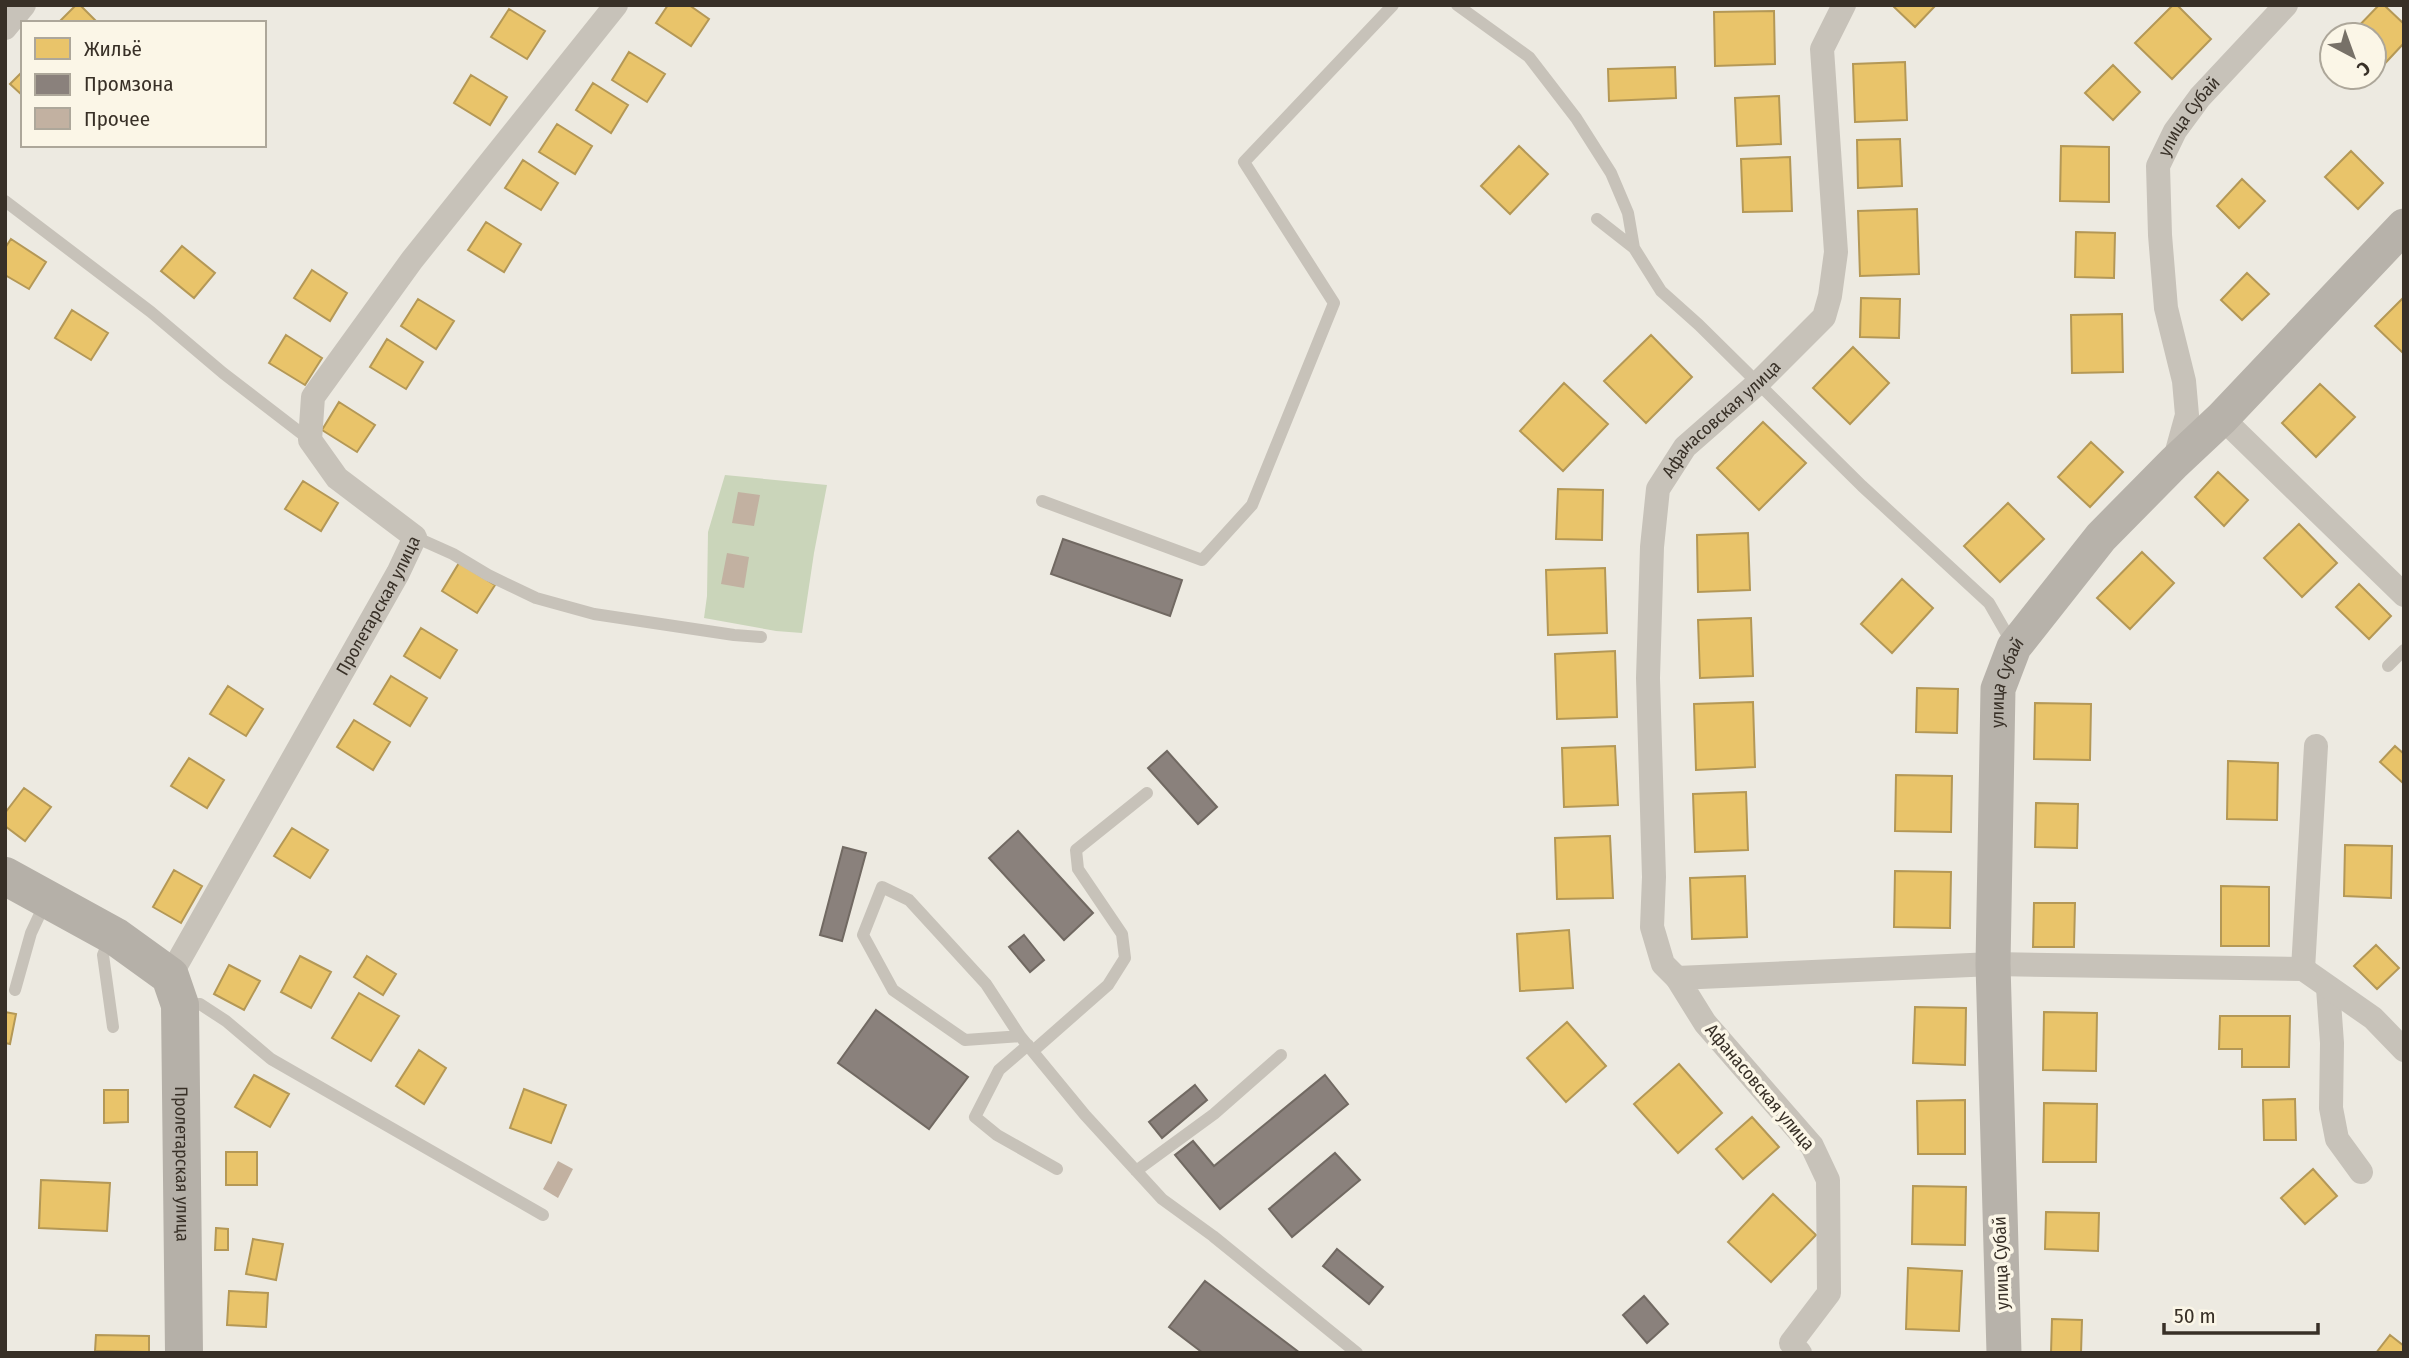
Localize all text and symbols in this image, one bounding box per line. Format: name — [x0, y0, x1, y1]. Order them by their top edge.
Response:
legend — [21, 21, 266, 147]
north arrow — [2318, 21, 2388, 91]
text: Жильё — [84, 36, 142, 62]
text: С — [2352, 57, 2375, 80]
text: Промзона — [84, 71, 173, 97]
street label: улица Субай — [2153, 72, 2225, 160]
text: Прочее — [84, 106, 150, 132]
street label: Афанасовская улица — [1657, 356, 1785, 482]
street label: Пролетарская улица — [331, 532, 425, 679]
street label: улица Субай — [1986, 633, 2029, 728]
street label: Афанасовская улица — [1701, 1019, 1819, 1155]
street label: Пролетарская улица — [170, 1086, 194, 1242]
street label: улица Субай — [1988, 1216, 2014, 1310]
scale bar — [2164, 1292, 2318, 1336]
text: 50 m — [2174, 1303, 2216, 1329]

